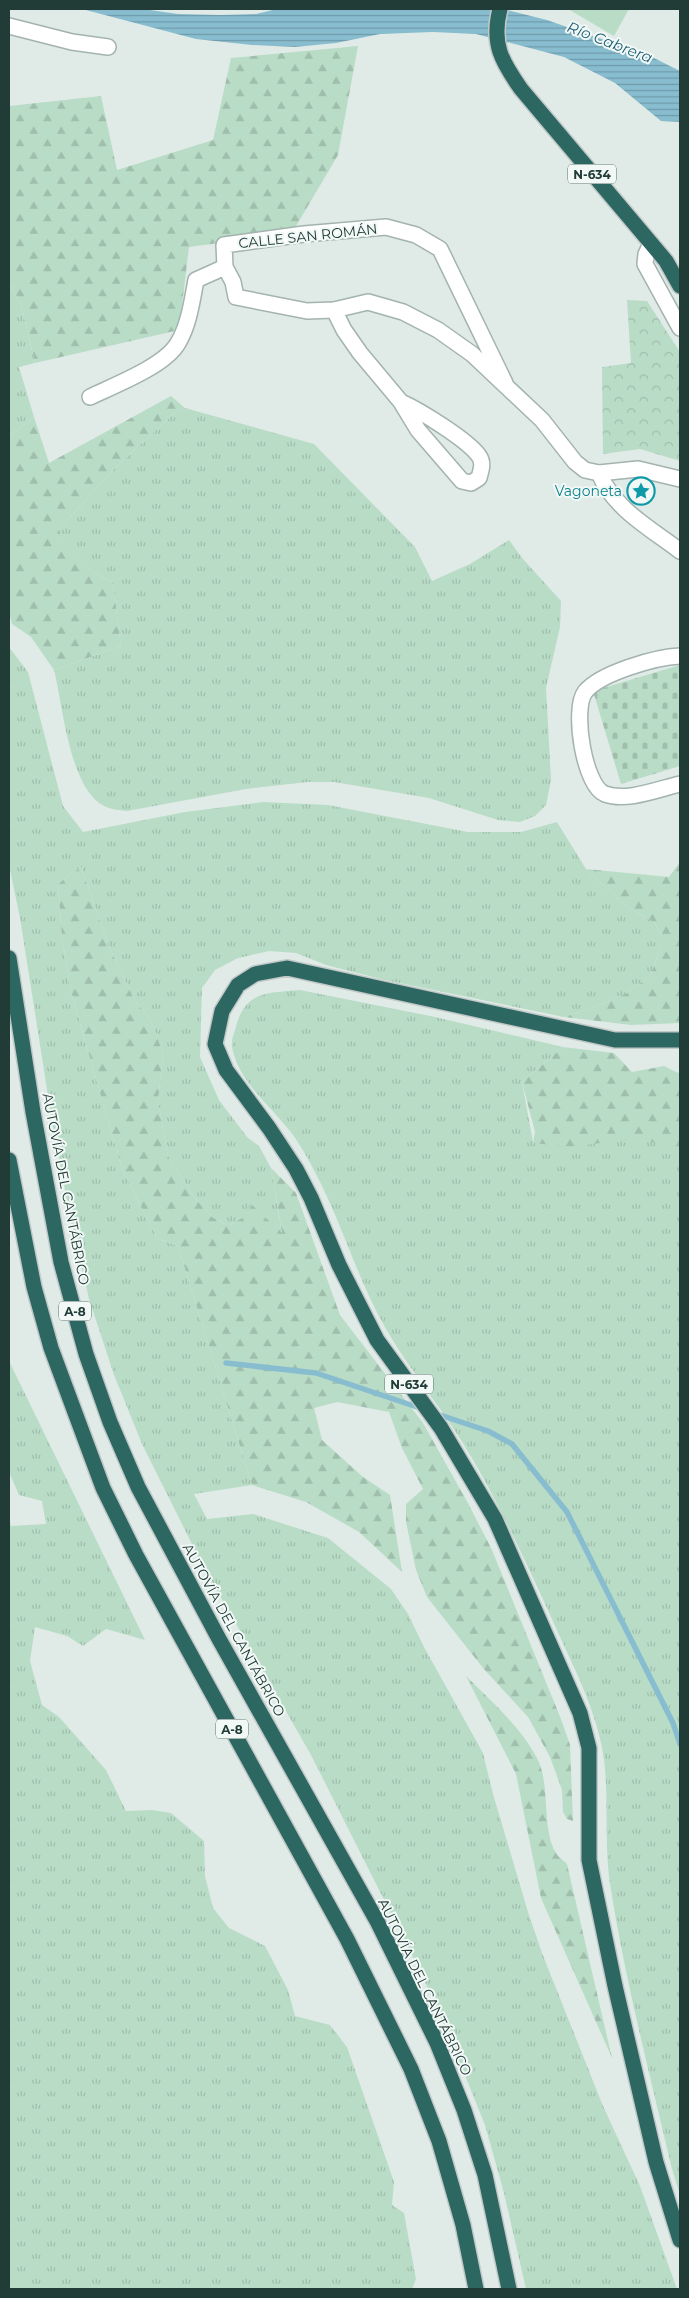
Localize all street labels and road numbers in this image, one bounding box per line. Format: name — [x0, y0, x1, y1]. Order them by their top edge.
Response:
road number: N-634 — [568, 164, 616, 183]
street label: CALLE SAN ROMÁN — [238, 220, 378, 252]
street label: AUTOVÍA DEL CANTÁBRICO — [39, 1091, 94, 1287]
road number: A-8 — [59, 1302, 91, 1320]
road number: N-634 — [385, 1375, 433, 1394]
street label: AUTOVÍA DEL CANTÁBRICO — [179, 1540, 289, 1720]
road number: A-8 — [216, 1720, 248, 1738]
street label: AUTOVÍA DEL CANTÁBRICO — [374, 1895, 476, 2079]

